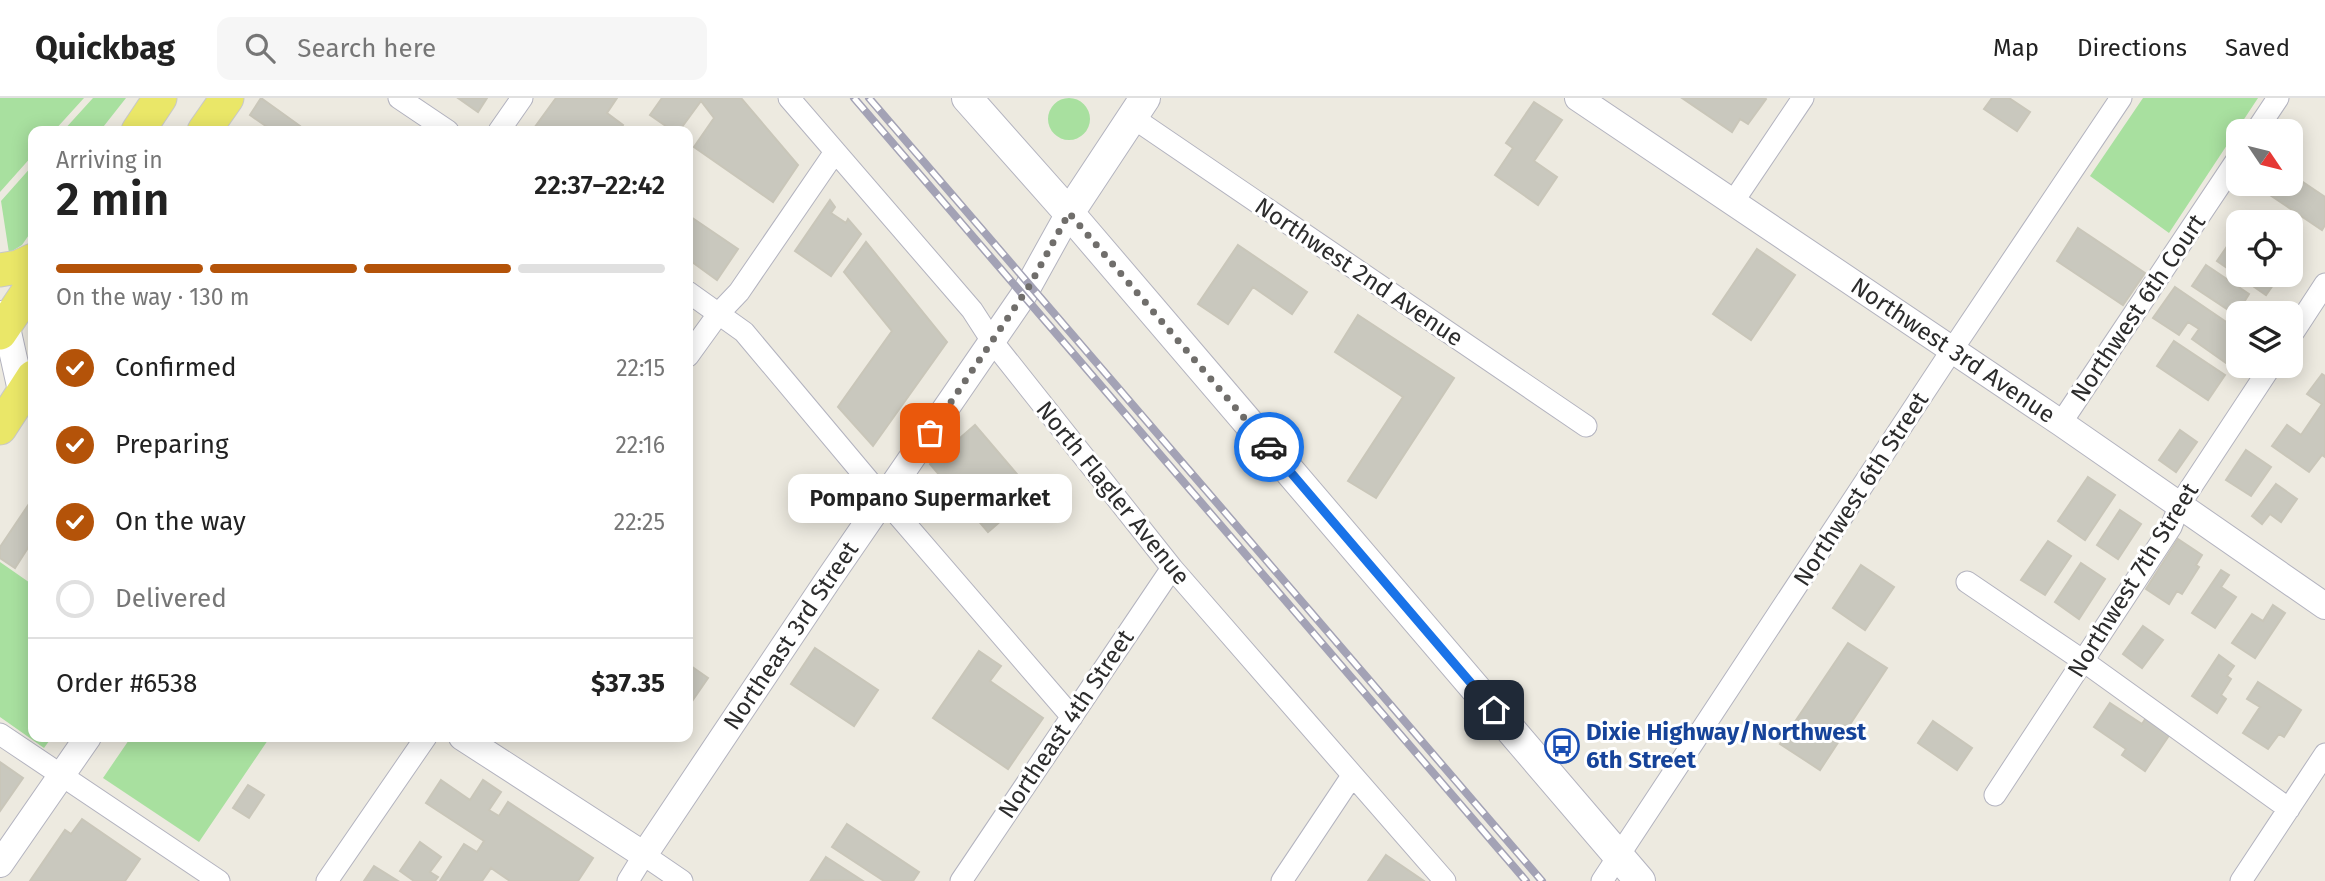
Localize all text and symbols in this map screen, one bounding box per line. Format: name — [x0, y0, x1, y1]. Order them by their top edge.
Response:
search box — [217, 17, 707, 80]
text: Quickbag — [35, 28, 175, 68]
icon: search — [241, 29, 279, 67]
text: Search here — [297, 33, 436, 64]
text: Map — [1993, 34, 2039, 62]
text: Directions — [2077, 34, 2187, 62]
text: Saved — [2225, 34, 2290, 62]
north arrow — [2226, 119, 2303, 196]
map controls — [2226, 119, 2303, 378]
text: Arriving in — [56, 146, 163, 174]
text: 22:37–22:42 — [534, 170, 665, 201]
text: 2 min — [56, 172, 169, 227]
street label: Northwest 2nd Avenue — [1250, 192, 1468, 352]
street label: Northwest 6th Court — [2065, 209, 2211, 407]
button: locate — [2226, 210, 2303, 287]
street label: Northwest 3rd Avenue — [1846, 272, 2060, 429]
text: On the way · 130 m — [56, 283, 249, 311]
button: layers — [2226, 301, 2303, 378]
icon: check — [56, 349, 94, 387]
text: Confirmed — [115, 352, 236, 383]
text: 22:15 — [616, 354, 665, 382]
street label: Northwest 6th Street — [1788, 386, 1934, 591]
street label: North Flagler Avenue — [1030, 396, 1196, 590]
pin — [900, 403, 960, 463]
courier — [1234, 412, 1304, 482]
icon: bag — [911, 414, 949, 452]
icon: check — [56, 426, 94, 464]
icon: car — [1250, 428, 1288, 466]
text: Preparing — [115, 429, 228, 460]
text: 22:16 — [615, 431, 665, 459]
callout: Pompano Supermarket — [788, 475, 1072, 524]
street label: Northwest 7th Street — [2062, 477, 2204, 682]
text: Pompano Supermarket — [810, 484, 1050, 512]
icon: check — [56, 503, 94, 541]
text: On the way — [115, 506, 246, 537]
text: 22:25 — [614, 508, 665, 536]
street label: Northeast 3rd Street — [718, 536, 864, 735]
text: Delivered — [115, 583, 227, 614]
street label: Northeast 4th Street — [993, 624, 1140, 824]
text: Order #6538 — [56, 668, 197, 699]
text: $37.35 — [591, 668, 665, 699]
pin — [1464, 680, 1524, 740]
icon: home — [1475, 691, 1513, 729]
place label: Dixie Highway/Northwest 6th Street — [1586, 718, 1867, 774]
bus stop icon: Dixie Highway/Northwest 6th Street — [1543, 727, 1581, 765]

